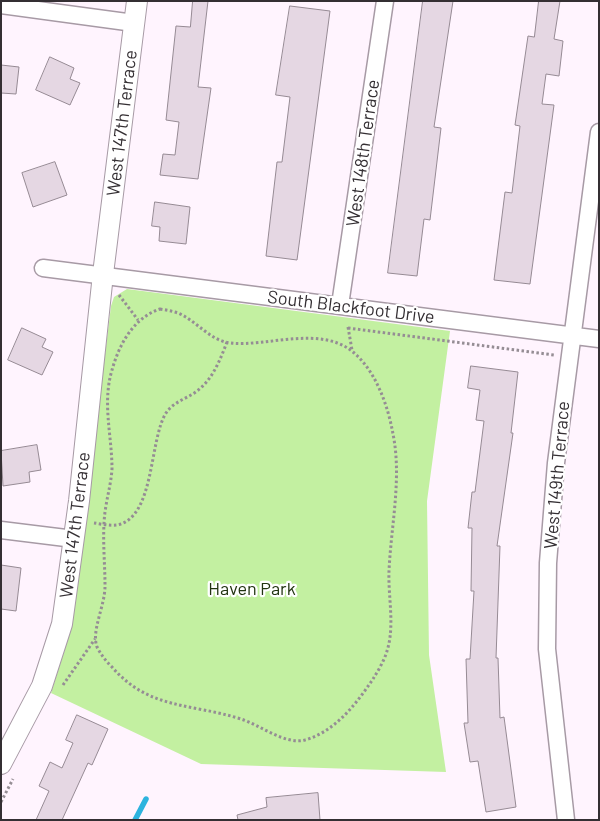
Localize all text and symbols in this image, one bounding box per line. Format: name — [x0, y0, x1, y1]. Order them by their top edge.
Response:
street label: West 147th Terrace — [102, 49, 142, 197]
street label: West 148th Terrace — [342, 78, 384, 228]
street label: South Blackfoot Drive — [266, 286, 436, 328]
street label: West 149th Terrace — [540, 400, 574, 550]
street label: West 147th Terrace — [55, 451, 95, 599]
park label: Haven Park — [208, 578, 296, 600]

